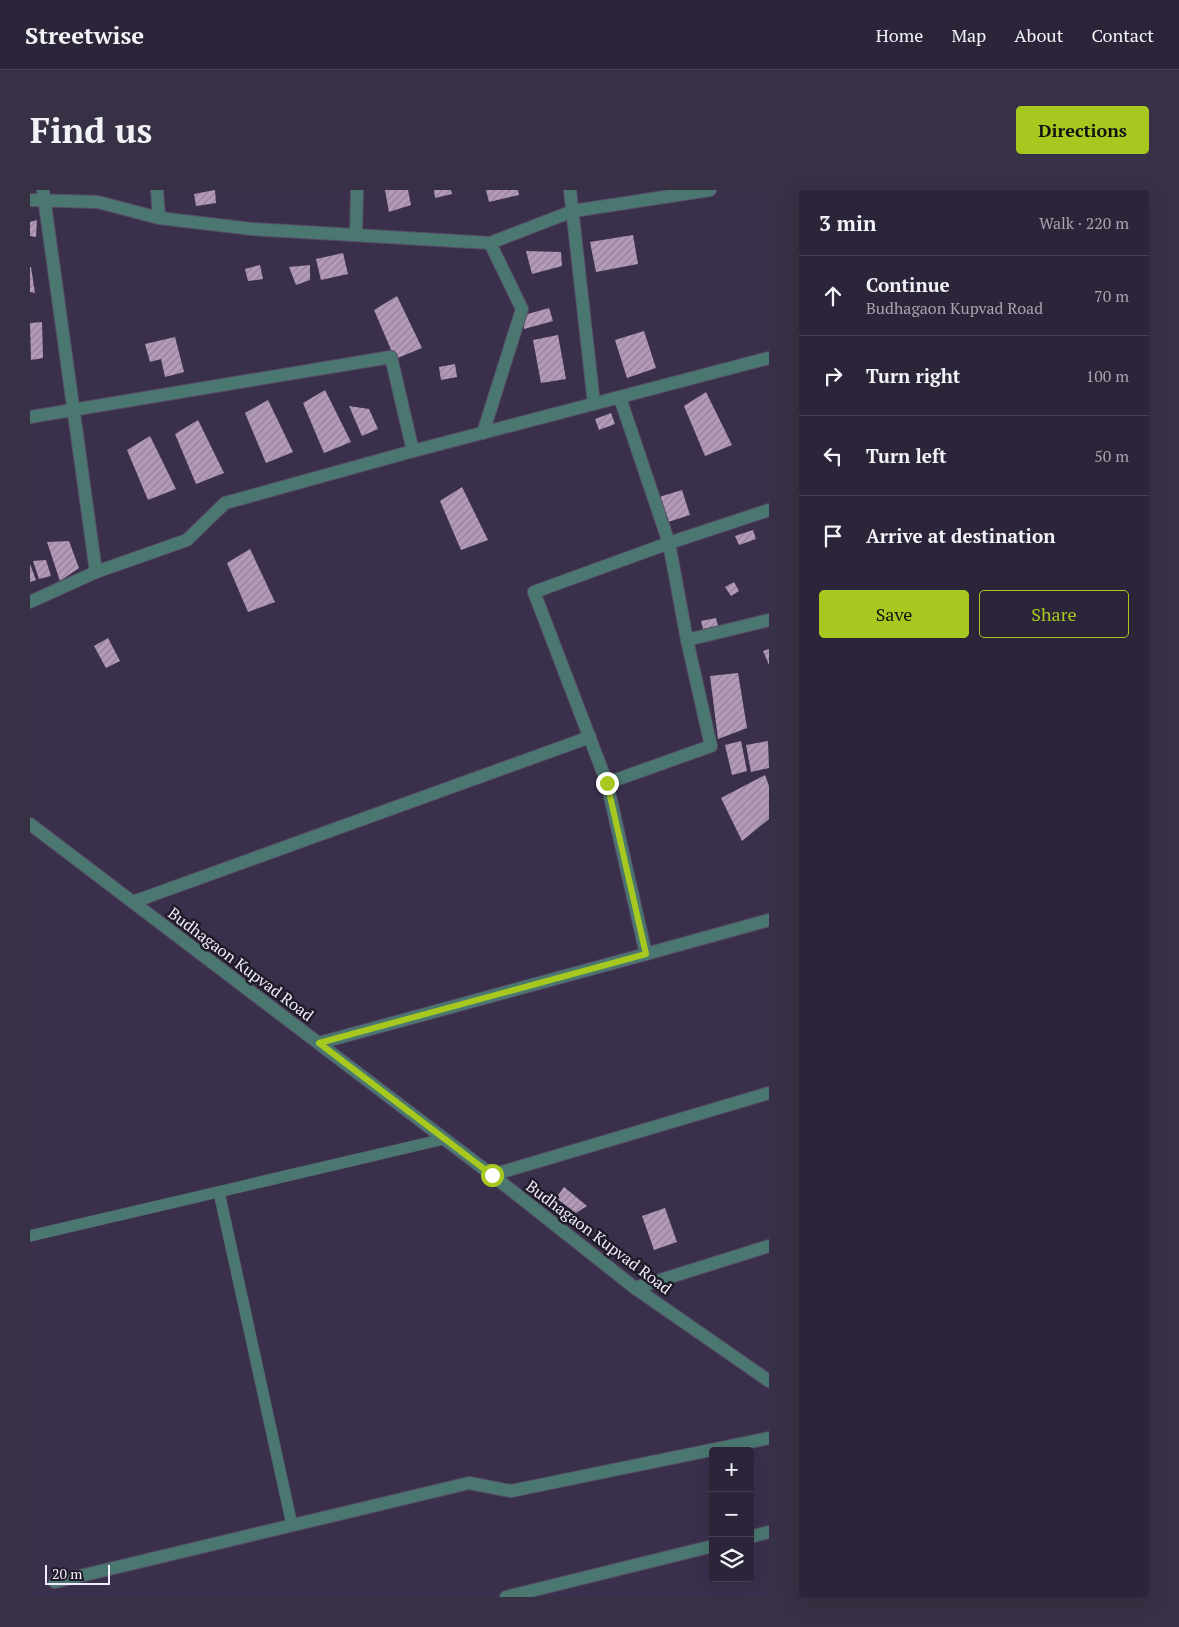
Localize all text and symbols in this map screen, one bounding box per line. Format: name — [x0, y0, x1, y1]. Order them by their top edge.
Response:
text: Streetwise — [25, 19, 144, 51]
text: Home — [876, 23, 923, 47]
text: Map — [951, 23, 986, 47]
text: About — [1014, 23, 1063, 47]
text: Contact — [1091, 23, 1154, 47]
button: Directions — [1016, 106, 1149, 154]
text: Find us — [30, 107, 152, 153]
text: 3 min — [819, 209, 876, 237]
text: Walk · 220 m — [1039, 212, 1129, 234]
text: Continue — [866, 272, 950, 297]
icon: ahead — [819, 282, 847, 310]
text: 70 m — [1094, 285, 1129, 307]
text: Budhagaon Kupvad Road — [866, 297, 1043, 319]
icon: right — [819, 362, 847, 390]
text: Turn right — [866, 363, 960, 388]
text: 100 m — [1086, 365, 1129, 387]
icon: left — [819, 442, 847, 470]
text: Turn left — [866, 443, 947, 468]
text: 50 m — [1094, 445, 1129, 467]
icon: arrive — [819, 522, 847, 550]
text: Arrive at destination — [866, 523, 1055, 548]
button: Save — [819, 590, 969, 638]
button: Share — [979, 590, 1129, 638]
route end — [596, 772, 619, 795]
street label: Budhagaon Kupvad Road — [164, 902, 318, 1026]
route start — [481, 1164, 504, 1187]
street label: Budhagaon Kupvad Road — [522, 1175, 676, 1299]
map controls — [709, 1447, 754, 1582]
button: + — [709, 1447, 754, 1492]
button: − — [709, 1492, 754, 1537]
button: layers — [709, 1537, 754, 1582]
scale bar — [45, 1562, 110, 1585]
text: 20 m — [52, 1564, 82, 1583]

